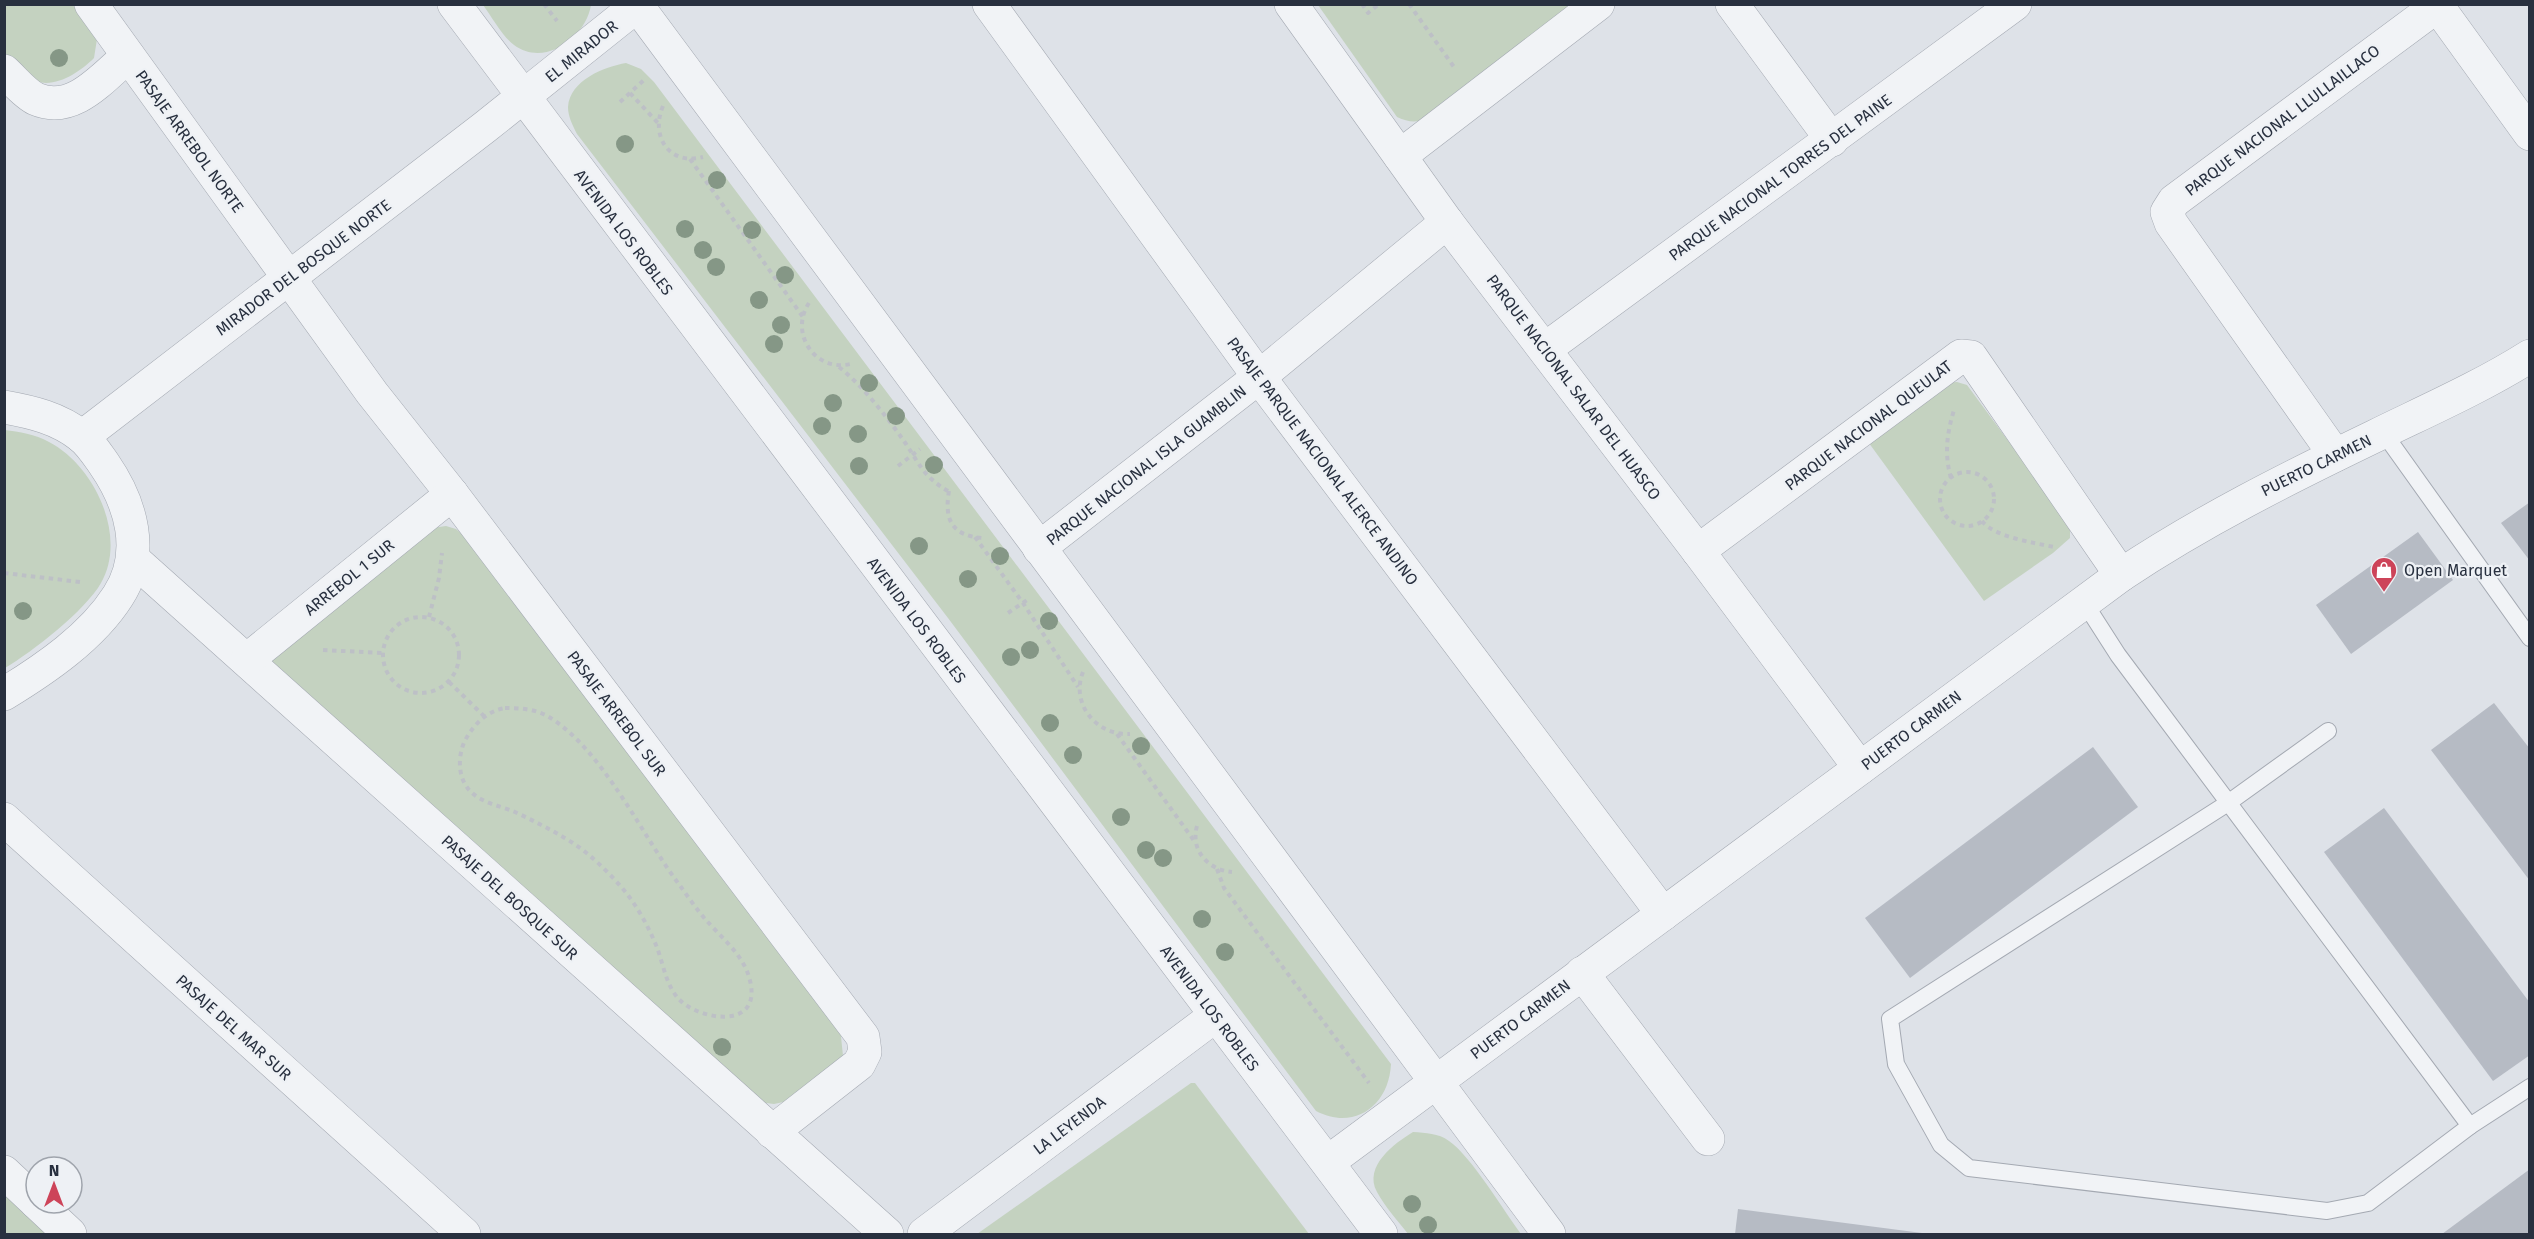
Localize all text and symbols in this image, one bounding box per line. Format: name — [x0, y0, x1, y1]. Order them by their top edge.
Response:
street label: EL MIRADOR — [541, 16, 622, 86]
street label: PARQUE NACIONAL LLULLAILLACO — [2181, 41, 2383, 200]
street label: PASAJE ARREBOL NORTE — [132, 66, 248, 216]
street label: PARQUE NACIONAL TORRES DEL PAINE — [1665, 90, 1895, 265]
street label: AVENIDA LOS ROBLES — [570, 166, 677, 299]
street label: MIRADOR DEL BOSQUE NORTE — [212, 195, 395, 340]
street label: PARQUE NACIONAL SALAR DEL HUASCO — [1483, 271, 1665, 504]
street label: PASAJE PARQUE NACIONAL ALERCE ANDINO — [1223, 334, 1422, 589]
street label: PARQUE NACIONAL QUEULAT — [1781, 356, 1956, 494]
street label: PARQUE NACIONAL ISLA GUAMBLIN — [1042, 381, 1250, 549]
street label: PUERTO CARMEN — [2258, 430, 2375, 500]
street label: ARREBOL 1 SUR — [300, 535, 398, 619]
street label: AVENIDA LOS ROBLES — [863, 554, 970, 687]
shop icon: Open Marquet — [2369, 555, 2399, 593]
place label: Open Marquet — [2404, 561, 2507, 580]
street label: PASAJE ARREBOL SUR — [563, 647, 670, 780]
street label: PUERTO CARMEN — [1857, 687, 1965, 774]
street label: PASAJE DEL BOSQUE SUR — [438, 831, 582, 964]
street label: AVENIDA LOS ROBLES — [1156, 942, 1263, 1075]
street label: PASAJE DEL MAR SUR — [172, 971, 295, 1084]
street label: PUERTO CARMEN — [1466, 976, 1574, 1063]
street label: LA LEYENDA — [1029, 1092, 1110, 1159]
north arrow — [24, 1155, 84, 1215]
text: N — [49, 1161, 59, 1180]

